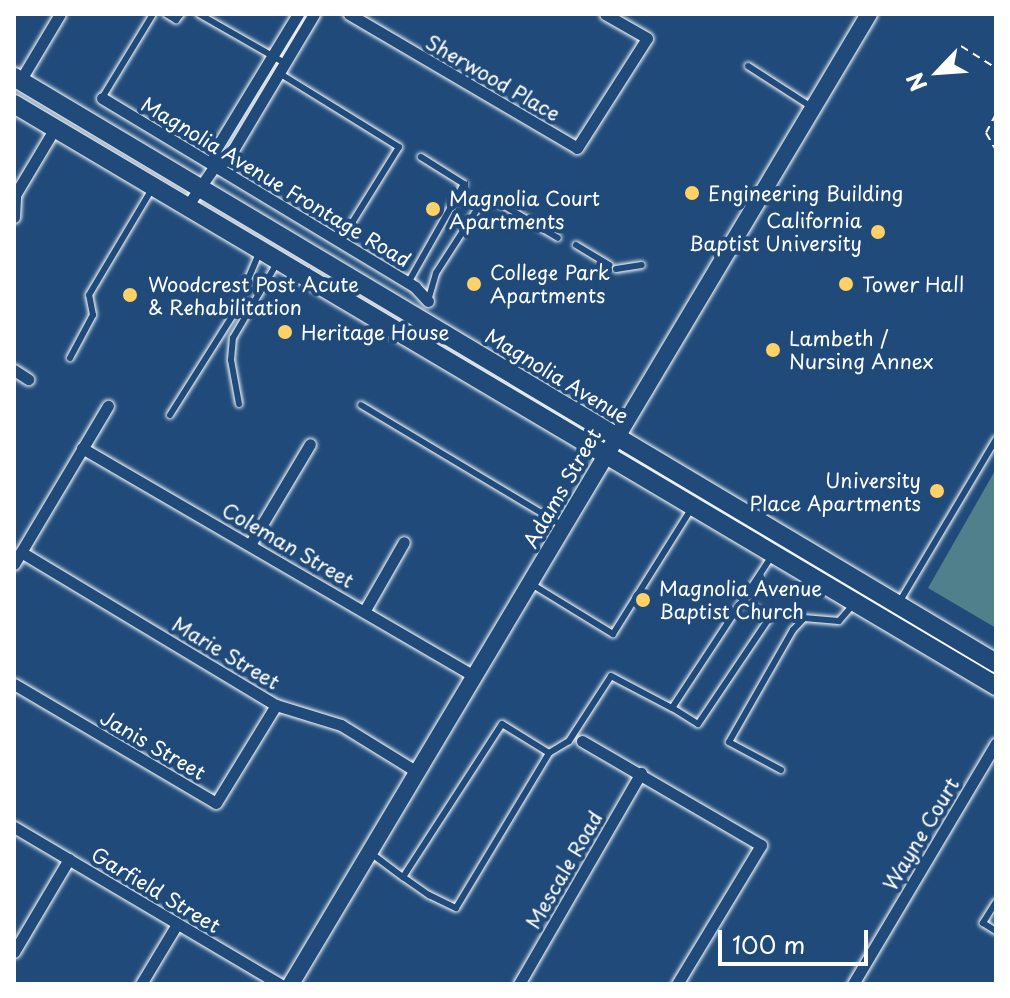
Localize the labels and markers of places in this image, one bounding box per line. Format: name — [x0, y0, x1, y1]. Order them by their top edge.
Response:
place label: Engineering Building — [708, 181, 905, 205]
marker: Engineering Building — [683, 184, 701, 202]
place label: Magnolia Court Apartments — [449, 186, 600, 233]
marker: Magnolia Court Apartments — [424, 200, 442, 218]
place label: California Baptist University — [689, 208, 862, 255]
marker: California Baptist University — [869, 223, 887, 241]
place label: College Park Apartments — [490, 260, 610, 307]
place label: Woodcrest Post Acute & Rehabilitation — [148, 272, 358, 319]
place label: Tower Hall — [862, 272, 964, 296]
marker: College Park Apartments — [465, 275, 483, 293]
marker: Tower Hall — [837, 275, 855, 293]
marker: Woodcrest Post Acute & Rehabilitation — [119, 284, 141, 306]
place label: Heritage House — [301, 320, 450, 344]
marker: Heritage House — [276, 323, 294, 341]
place label: Lambeth / Nursing Annex — [789, 326, 933, 373]
marker: Lambeth / Nursing Annex — [764, 341, 782, 359]
place label: University Place Apartments — [748, 468, 921, 515]
marker: University Place Apartments — [928, 482, 946, 500]
place label: Magnolia Avenue Baptist Church — [659, 576, 824, 623]
marker: Magnolia Avenue Baptist Church — [634, 591, 652, 609]

